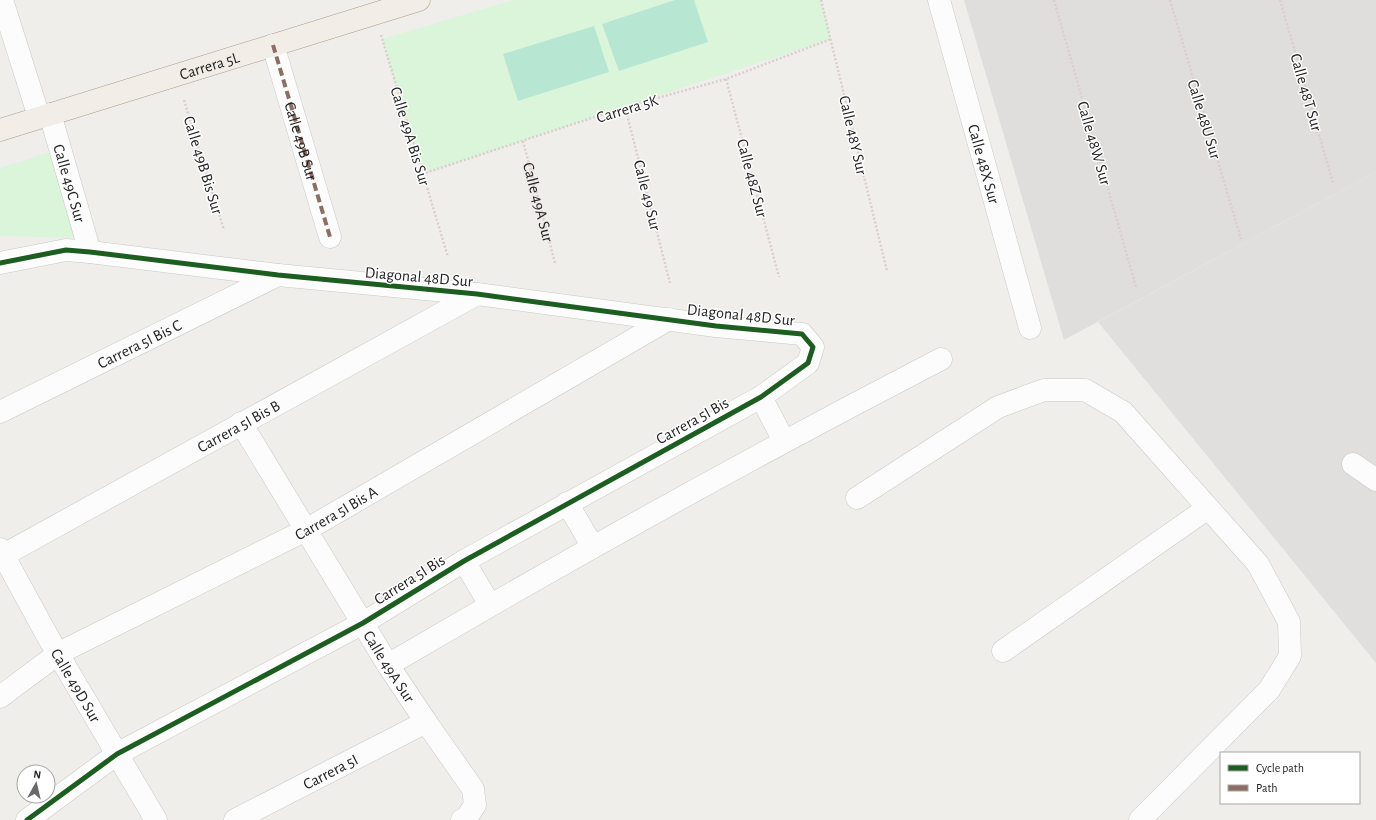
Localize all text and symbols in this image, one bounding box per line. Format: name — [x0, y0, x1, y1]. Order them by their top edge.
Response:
street label: Carrera 5L — [178, 49, 242, 83]
street label: Calle 48T Sur — [1287, 52, 1325, 134]
street label: Calle 48U Sur — [1184, 78, 1224, 162]
street label: Calle 49A Bis Sur — [387, 85, 433, 188]
street label: Carrera 5K — [594, 92, 660, 126]
street label: Calle 48Y Sur — [836, 94, 870, 177]
street label: Calle 48W Sur — [1074, 99, 1114, 188]
street label: Calle 49B Sur — [281, 100, 320, 183]
street label: Calle 49B Bis Sur — [181, 114, 226, 217]
street label: Calle 48X Sur — [965, 122, 1002, 206]
street label: Calle 48Z Sur — [734, 137, 770, 220]
street label: Calle 49C Sur — [50, 142, 88, 225]
street label: Calle 49 Sur — [631, 158, 664, 233]
street label: Calle 49A Sur — [520, 161, 556, 244]
street label: Diagonal 48D Sur — [364, 264, 474, 290]
street label: Diagonal 48D Sur — [686, 301, 796, 329]
street label: Carrera 5I Bis C — [95, 317, 184, 372]
street label: Carrera 5I Bis — [653, 394, 732, 447]
street label: Carrera 5I Bis B — [195, 397, 283, 456]
street label: Carrera 5I Bis A — [292, 483, 380, 543]
street label: Carrera 5I Bis — [371, 552, 448, 608]
street label: Calle 49A Sur — [360, 628, 418, 706]
street label: Calle 49D Sur — [48, 646, 104, 726]
street label: Carrera 5I — [301, 751, 361, 793]
legend — [1220, 752, 1360, 804]
text: Cycle path — [1256, 762, 1304, 775]
north arrow — [16, 764, 56, 804]
text: N — [33, 769, 42, 781]
text: Path — [1256, 782, 1278, 794]

